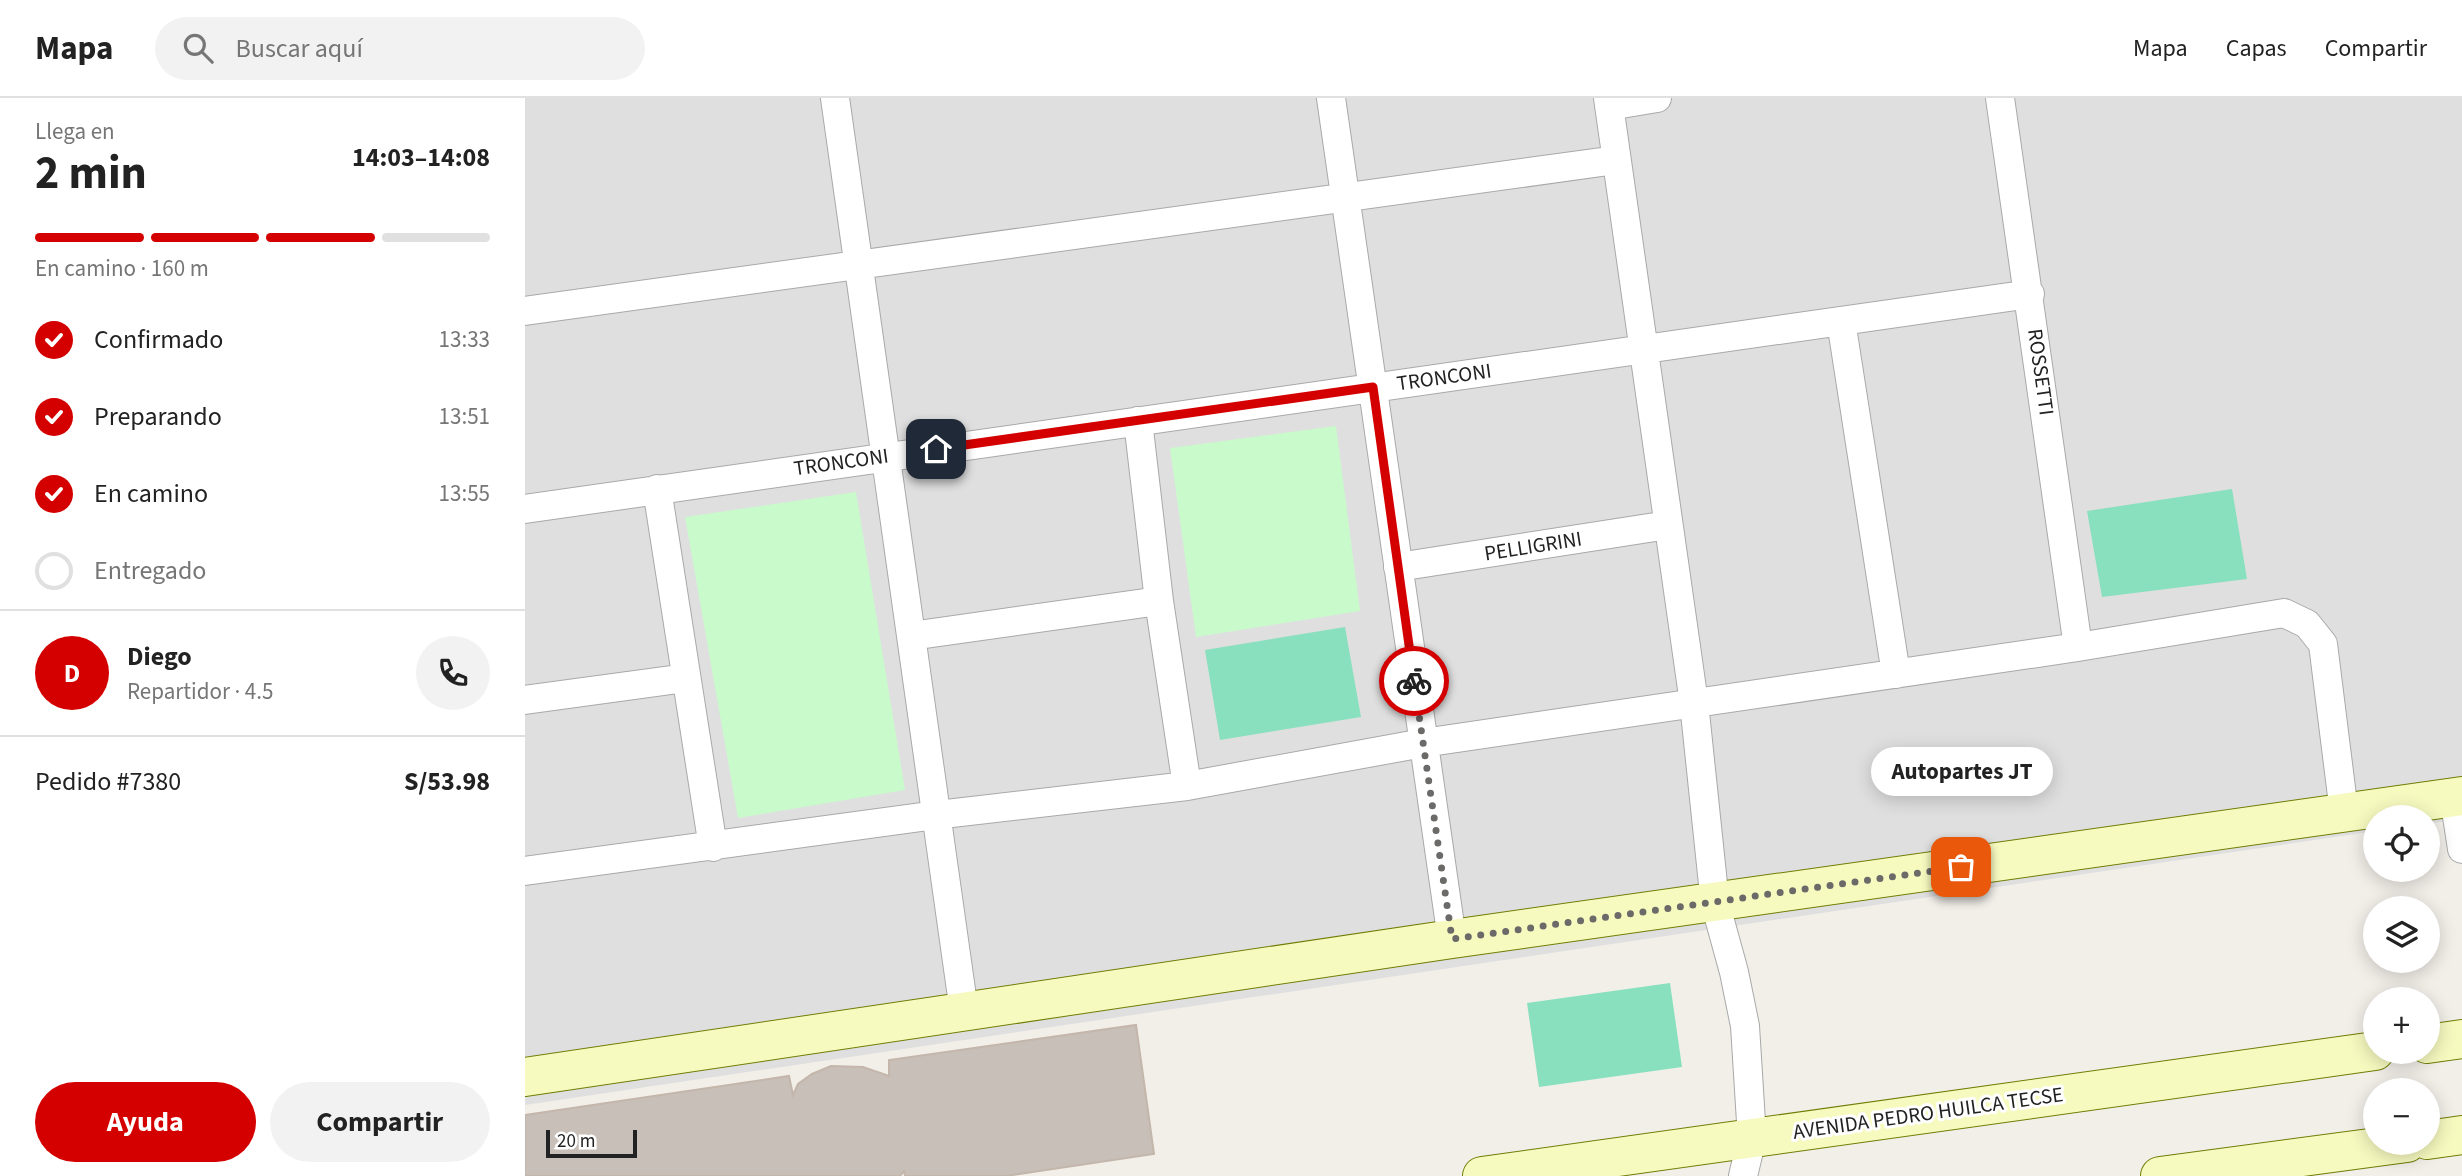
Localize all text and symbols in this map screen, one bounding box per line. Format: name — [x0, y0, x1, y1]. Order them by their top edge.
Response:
search box — [155, 17, 645, 80]
text: Mapa — [35, 25, 113, 72]
icon: search — [179, 29, 217, 67]
text: Buscar aquí — [235, 30, 363, 67]
text: Mapa — [2133, 31, 2188, 66]
text: Capas — [2226, 31, 2287, 66]
text: Compartir — [2325, 31, 2427, 66]
text: Llega en — [35, 115, 115, 148]
text: 14:03–14:08 — [352, 139, 490, 176]
text: 2 min — [35, 141, 147, 206]
text: En camino · 160 m — [35, 252, 209, 285]
icon: check — [35, 321, 73, 359]
text: Confirmado — [94, 321, 223, 358]
text: 13:33 — [439, 323, 490, 356]
street label: ROSSETTI — [2020, 327, 2062, 417]
street label: TRONCONI — [1395, 356, 1493, 398]
icon: check — [35, 398, 73, 436]
text: Preparando — [94, 398, 222, 435]
text: 13:51 — [439, 400, 490, 433]
pin — [906, 419, 966, 479]
icon: home — [917, 430, 955, 468]
street label: TRONCONI — [792, 441, 890, 483]
icon: check — [35, 475, 73, 513]
text: En camino — [94, 475, 208, 512]
text: 13:55 — [439, 477, 490, 510]
street label: PELLIGRINI — [1482, 523, 1584, 569]
text: Entregado — [94, 552, 206, 589]
button: phone — [416, 636, 490, 710]
text: Diego — [127, 638, 192, 675]
courier — [1379, 646, 1449, 716]
text: D — [64, 655, 80, 692]
icon: bike — [1395, 662, 1433, 700]
text: Repartidor · 4.5 — [127, 675, 273, 708]
callout: Autopartes JT — [1870, 748, 2052, 797]
text: Autopartes JT — [1891, 755, 2033, 788]
text: Pedido #7380 — [35, 763, 181, 800]
text: S/53.98 — [404, 763, 490, 800]
map controls — [2363, 805, 2440, 1155]
button: locate — [2363, 805, 2440, 882]
pin — [1931, 837, 1991, 897]
icon: bag — [1942, 848, 1980, 886]
button: layers — [2363, 896, 2440, 973]
button: + — [2363, 987, 2440, 1064]
button: − — [2363, 1078, 2440, 1155]
street label: AVENIDA PEDRO HUILCA TECSE — [1791, 1079, 2065, 1147]
button: Ayuda — [35, 1082, 256, 1162]
button: Compartir — [270, 1082, 490, 1162]
scale bar — [546, 1127, 637, 1159]
text: 20 m — [557, 1128, 595, 1155]

